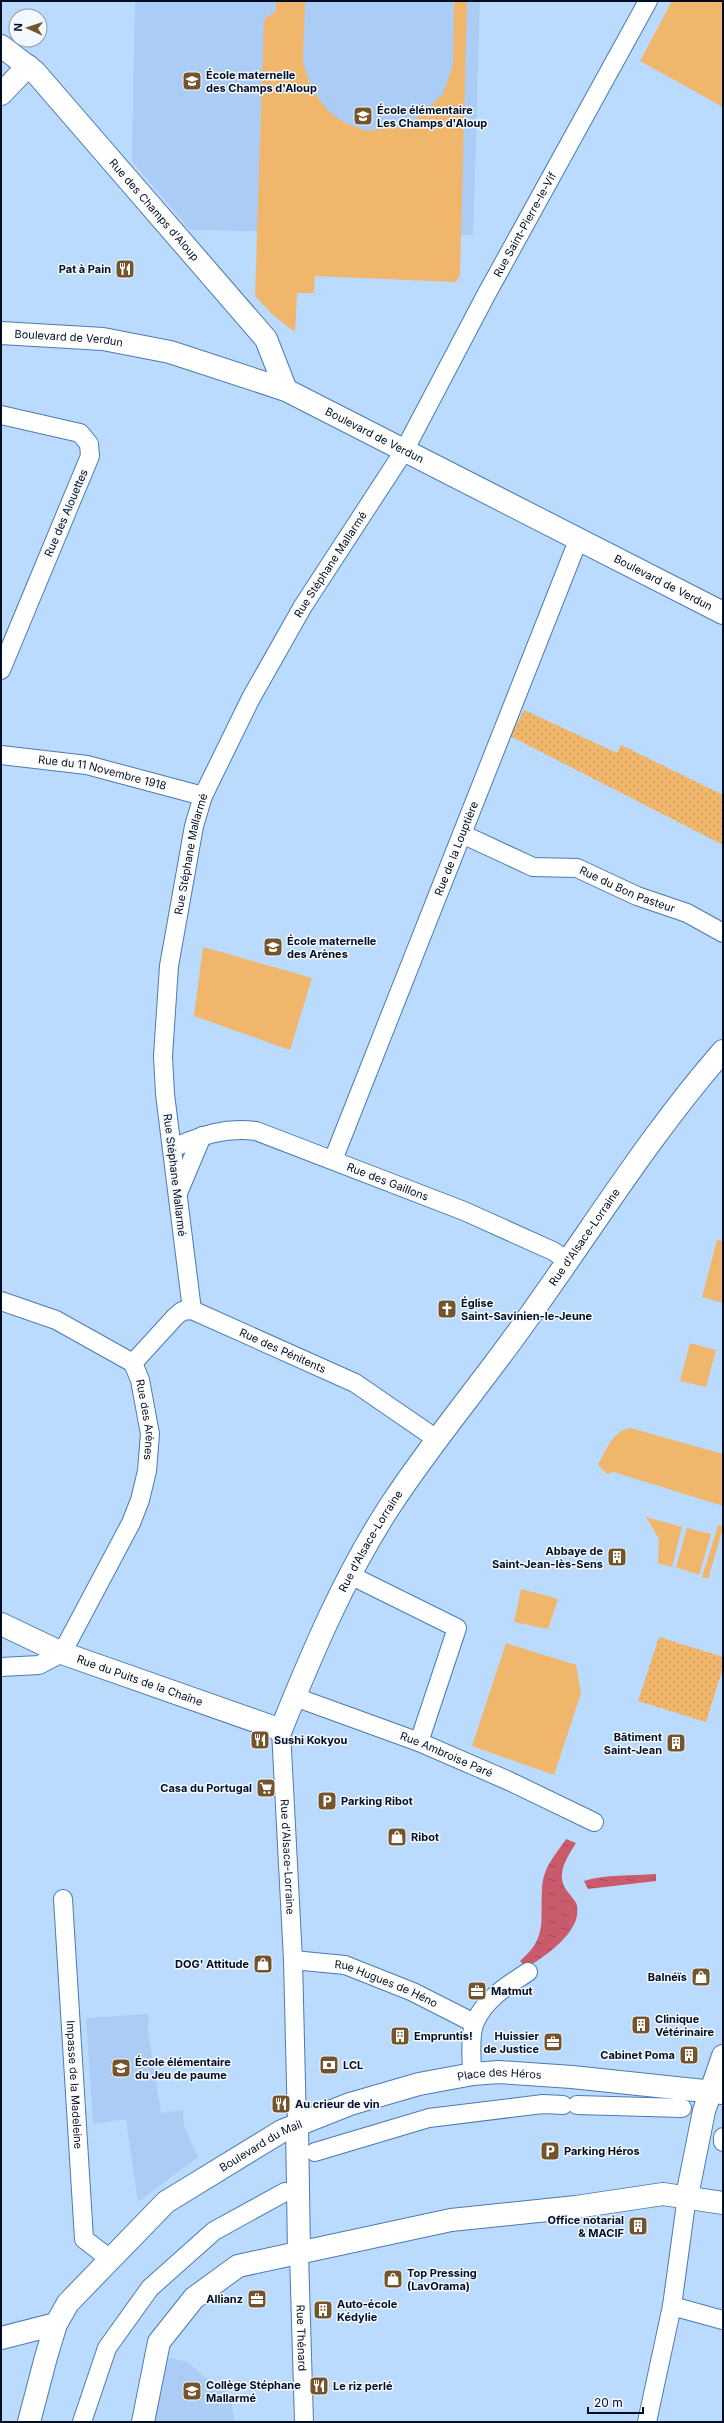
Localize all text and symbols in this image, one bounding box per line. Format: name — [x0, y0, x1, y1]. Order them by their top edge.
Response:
north arrow — [8, 8, 48, 48]
text: N — [11, 23, 25, 32]
place label: École maternelle des Champs d'Aloup — [206, 68, 317, 95]
school or university icon: École maternelle des Champs d'Aloup — [181, 70, 203, 92]
place label: École élémentaire Les Champs d'Aloup — [377, 103, 487, 130]
school or university icon: École élémentaire Les Champs d'Aloup — [352, 105, 374, 127]
street label: Rue des Champs d'Aloup — [106, 156, 202, 264]
street label: Rue Saint-Pierre-le-Vif — [490, 170, 559, 279]
restaurant icon: Pat à Pain — [114, 258, 136, 280]
place label: Pat à Pain — [59, 262, 111, 276]
street label: Boulevard de Verdun — [14, 327, 124, 350]
street label: Boulevard de Verdun — [323, 404, 426, 466]
street label: Rue des Alouettes — [41, 467, 91, 559]
street label: Rue Stéphane Mallarmé — [291, 509, 370, 620]
street label: Boulevard de Verdun — [612, 552, 715, 613]
street label: Rue du 11 Novembre 1918 — [37, 752, 168, 793]
street label: Rue Stéphane Mallarmé — [171, 792, 210, 916]
street label: Rue de la Louptière — [431, 799, 481, 898]
street label: Rue du Bon Pasteur — [577, 863, 677, 915]
place label: École maternelle des Arènes — [287, 934, 377, 961]
school or university icon: École maternelle des Arènes — [262, 936, 284, 958]
street label: Rue Stéphane Mallarmé — [161, 1113, 189, 1237]
street label: Rue des Gaillons — [345, 1160, 431, 1204]
street label: Rue d'Alsace-Lorraine — [546, 1186, 623, 1289]
place label: Église Saint-Savinien-le-Jeune — [461, 1296, 593, 1323]
church icon: Église Saint-Savinien-le-Jeune — [436, 1298, 458, 1320]
street label: Rue des Pénitents — [237, 1325, 328, 1376]
street label: Rue des Arènes — [133, 1378, 157, 1461]
street label: Rue d'Alsace-Lorraine — [336, 1487, 406, 1594]
place label: Abbaye de Saint-Jean-lès-Sens — [492, 1544, 603, 1571]
building icon: Abbaye de Saint-Jean-lès-Sens — [606, 1546, 628, 1568]
street label: Rue du Puits de la Chaîne — [75, 1652, 205, 1709]
restaurant icon: Sushi Kokyou — [249, 1729, 271, 1751]
street label: Rue Ambroise Paré — [398, 1729, 495, 1780]
place label: Bâtiment Saint-Jean — [604, 1730, 662, 1757]
building icon: Bâtiment Saint-Jean — [665, 1732, 687, 1754]
place label: Sushi Kokyou — [274, 1733, 348, 1747]
supermarket icon: Casa du Portugal — [255, 1777, 277, 1799]
place label: Casa du Portugal — [160, 1781, 252, 1795]
parking icon: Parking Ribot — [316, 1790, 338, 1812]
place label: Parking Ribot — [341, 1794, 413, 1808]
street label: Rue d'Alsace-Lorraine — [278, 1799, 298, 1915]
shop icon: Ribot — [386, 1826, 408, 1848]
place label: Ribot — [411, 1830, 439, 1844]
shop icon: DOG' Attitude — [252, 1953, 274, 1975]
place label: DOG' Attitude — [175, 1957, 249, 1971]
street label: Rue Hugues de Héno — [334, 1957, 440, 2011]
shop icon: Balnéïs — [690, 1966, 712, 1988]
place label: Balnéïs — [648, 1970, 687, 1984]
office icon: Matmut — [466, 1980, 488, 2002]
place label: Matmut — [491, 1984, 533, 1998]
place label: Clinique Vétérinaire — [655, 2012, 715, 2039]
building icon: Clinique Vétérinaire — [630, 2014, 652, 2036]
street label: Impasse de la Madeleine — [64, 2020, 85, 2149]
building icon: Empruntis! — [389, 2025, 411, 2047]
place label: Empruntis! — [414, 2029, 473, 2043]
place label: Huissier de Justice — [483, 2029, 540, 2056]
office icon: Huissier de Justice — [542, 2031, 564, 2053]
building icon: Cabinet Poma — [678, 2044, 700, 2066]
place label: Cabinet Poma — [600, 2048, 675, 2062]
bank icon: LCL — [318, 2054, 340, 2076]
place label: École élémentaire du Jeu de paume — [135, 2055, 231, 2082]
school or university icon: École élémentaire du Jeu de paume — [110, 2057, 132, 2079]
place label: LCL — [343, 2058, 363, 2072]
street label: Place des Héros — [456, 2065, 542, 2084]
restaurant icon: Au crieur de vin — [270, 2093, 292, 2115]
place label: Au crieur de vin — [295, 2097, 380, 2111]
street label: Boulevard du Mail — [217, 2117, 304, 2175]
parking icon: Parking Héros — [539, 2140, 561, 2162]
place label: Parking Héros — [564, 2144, 640, 2158]
place label: Office notarial & MACIF — [548, 2213, 624, 2240]
building icon: Office notarial & MACIF — [627, 2215, 649, 2237]
place label: Top Pressing (LavOrama) — [407, 2266, 477, 2293]
shop icon: Top Pressing (LavOrama) — [382, 2268, 404, 2290]
office icon: Allianz — [246, 2288, 268, 2310]
place label: Allianz — [206, 2292, 243, 2306]
place label: Auto-école Kédylie — [337, 2297, 398, 2324]
building icon: Auto-école Kédylie — [312, 2299, 334, 2321]
street label: Rue Thénard — [294, 2304, 309, 2371]
restaurant icon: Le riz perlé — [308, 2375, 330, 2397]
place label: Collège Stéphane Mallarmé — [206, 2378, 301, 2405]
place label: Le riz perlé — [333, 2379, 393, 2393]
school or university icon: Collège Stéphane Mallarmé — [181, 2380, 203, 2402]
scale bar — [588, 2389, 643, 2415]
text: 20 m — [594, 2395, 623, 2410]

